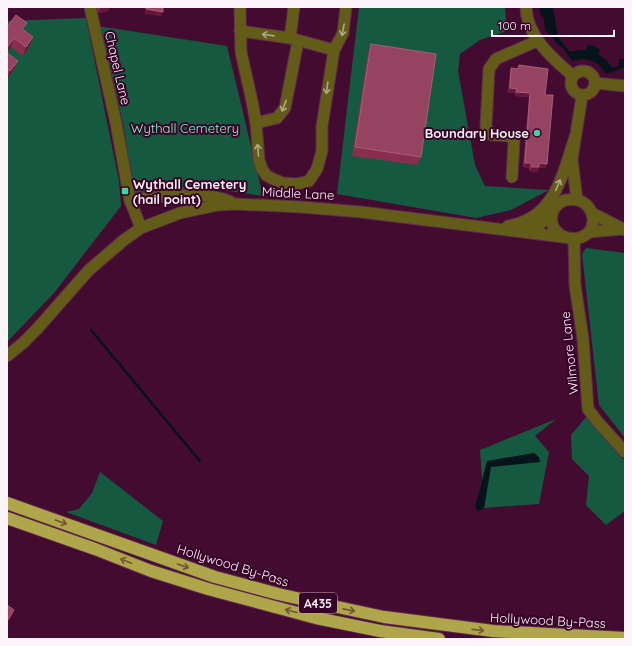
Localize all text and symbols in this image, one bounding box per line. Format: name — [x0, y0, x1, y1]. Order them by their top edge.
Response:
scale bar — [492, 12, 614, 38]
text: 100 m — [498, 18, 531, 33]
one-way arrow — [339, 23, 347, 36]
street label: Chapel Lane — [102, 30, 134, 106]
one-way arrow — [262, 31, 275, 39]
one-way arrow — [323, 81, 331, 94]
one-way arrow — [280, 99, 287, 112]
park label: Wythall Cemetery — [131, 120, 239, 136]
place label: Boundary House — [425, 125, 529, 141]
marker: Boundary House — [532, 128, 542, 138]
one-way arrow — [255, 144, 262, 157]
place label: Wythall Cemetery (hail point) — [133, 176, 246, 207]
one-way arrow — [555, 180, 562, 192]
street label: Middle Lane — [261, 183, 335, 203]
marker: Wythall Cemetery (hail point) — [120, 186, 130, 196]
street label: Wilmore Lane — [557, 311, 581, 395]
one-way arrow — [54, 519, 66, 527]
street label: Hollywood By-Pass — [175, 540, 291, 590]
one-way arrow — [121, 557, 133, 565]
one-way arrow — [177, 562, 189, 570]
road number: A435 — [299, 593, 337, 613]
one-way arrow — [343, 606, 356, 614]
one-way arrow — [285, 607, 298, 615]
street label: Hollywood By-Pass — [490, 609, 606, 631]
one-way arrow — [471, 626, 484, 633]

